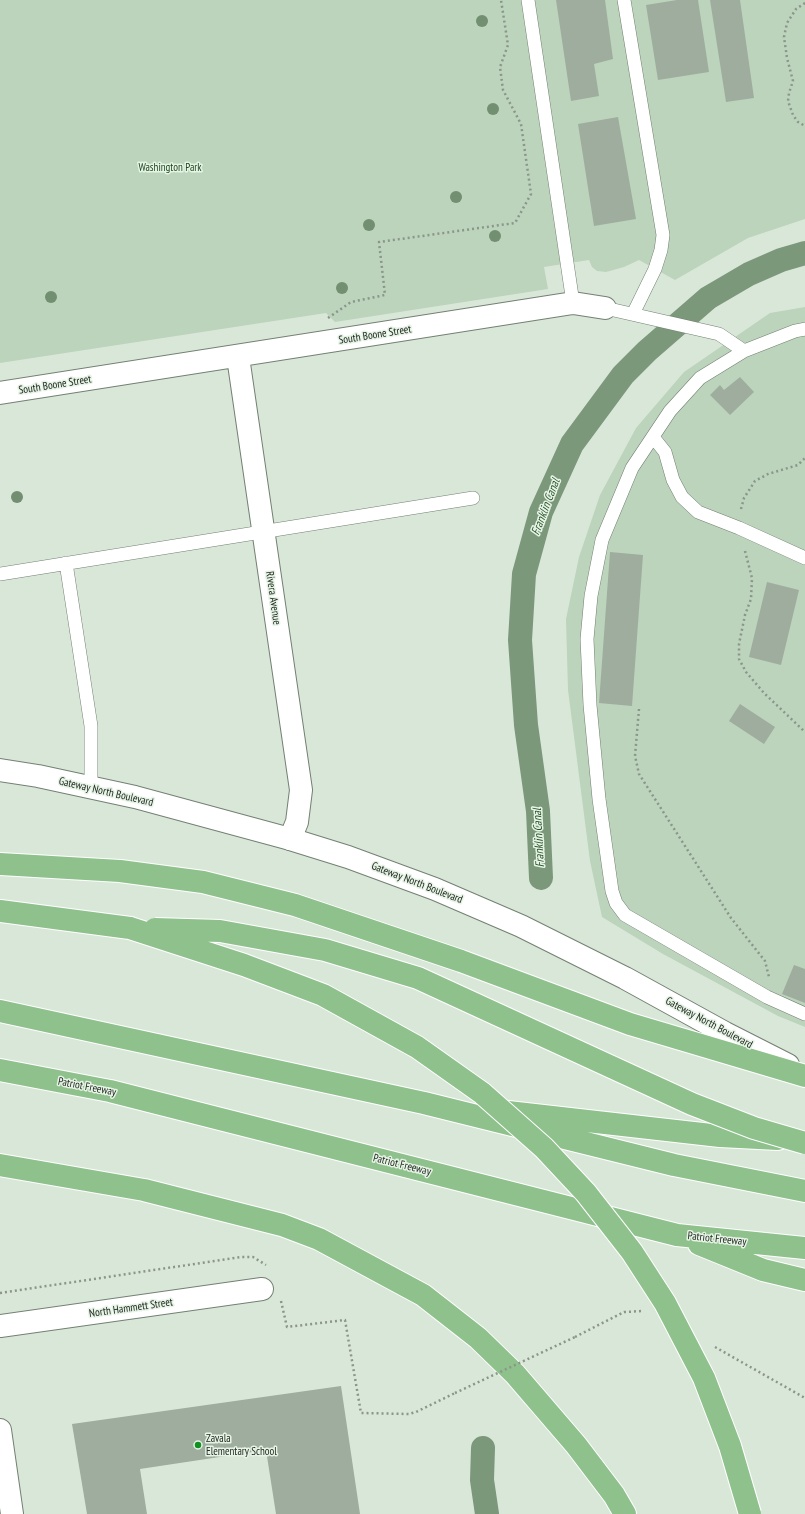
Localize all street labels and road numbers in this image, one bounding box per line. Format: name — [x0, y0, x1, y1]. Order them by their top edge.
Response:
street label: South Boone Street — [338, 323, 412, 347]
street label: South Boone Street — [18, 373, 92, 397]
street label: Rivera Avenue — [263, 570, 283, 626]
street label: Gateway North Boulevard — [57, 775, 155, 809]
street label: Gateway North Boulevard — [369, 859, 465, 907]
street label: Gateway North Boulevard — [663, 994, 755, 1052]
street label: Patriot Freeway — [57, 1075, 117, 1099]
street label: Patriot Freeway — [372, 1151, 432, 1179]
street label: Patriot Freeway — [687, 1229, 747, 1249]
street label: North Hammett Street — [88, 1296, 174, 1320]

